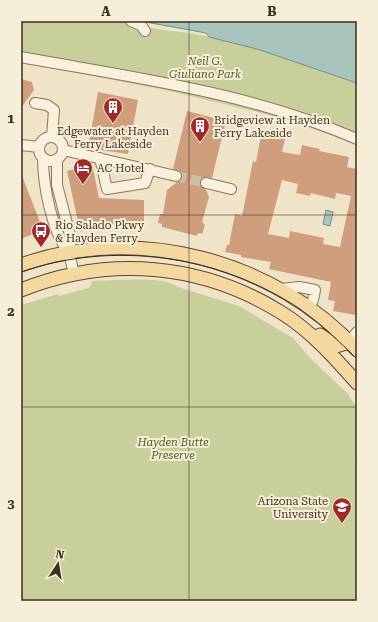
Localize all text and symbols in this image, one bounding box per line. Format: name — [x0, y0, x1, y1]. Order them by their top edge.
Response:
text: A — [101, 4, 111, 19]
text: B — [267, 4, 277, 19]
park label: Neil G. Giuliano Park — [169, 55, 241, 81]
building icon: Edgewater at Hayden Ferry Lakeside — [102, 96, 124, 124]
text: 1 — [7, 111, 15, 126]
place label: Bridgeview at Hayden Ferry Lakeside — [214, 114, 330, 140]
building icon: Bridgeview at Hayden Ferry Lakeside — [189, 115, 211, 143]
place label: Edgewater at Hayden Ferry Lakeside — [57, 125, 169, 151]
hotel icon: AC Hotel — [72, 157, 94, 185]
place label: AC Hotel — [97, 162, 145, 175]
place label: Rio Salado Pkwy & Hayden Ferry — [55, 219, 145, 245]
bus stop icon: Rio Salado Pkwy & Hayden Ferry — [30, 220, 52, 248]
text: 2 — [7, 304, 15, 319]
park label: Hayden Butte Preserve — [136, 436, 209, 462]
place label: Arizona State University — [258, 495, 328, 521]
text: 3 — [7, 496, 15, 511]
school or university icon: Arizona State University — [331, 496, 353, 524]
north arrow — [38, 544, 78, 584]
text: N — [54, 547, 66, 562]

